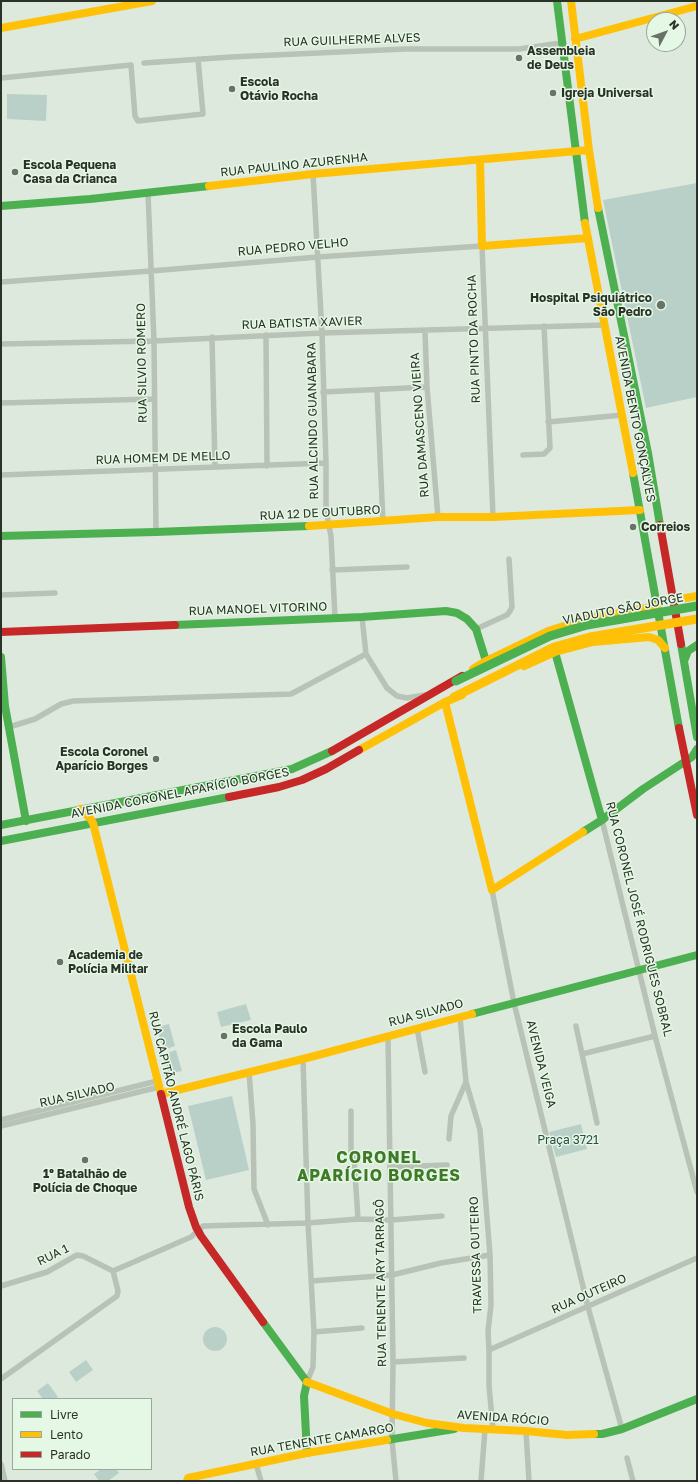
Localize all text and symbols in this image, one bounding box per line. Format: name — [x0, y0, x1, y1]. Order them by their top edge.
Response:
north arrow — [646, 12, 686, 52]
text: N — [667, 17, 682, 32]
street label: RUA GUILHERME ALVES — [283, 30, 421, 50]
place label: Assembleia de Deus — [527, 44, 595, 72]
marker: Assembleia de Deus — [514, 53, 524, 63]
place label: Escola Otávio Rocha — [240, 75, 318, 103]
marker: Escola Otávio Rocha — [227, 84, 237, 94]
place label: Igreja Universal — [561, 86, 653, 100]
marker: Igreja Universal — [548, 88, 558, 98]
street label: RUA PAULINO AZURENHA — [220, 150, 368, 180]
place label: Escola Pequena Casa da Crianca — [23, 158, 117, 186]
marker: Escola Pequena Casa da Crianca — [10, 167, 20, 177]
street label: RUA PEDRO VELHO — [237, 235, 349, 259]
street label: RUA PINTO DA ROCHA — [465, 274, 483, 404]
place label: Hospital Psiquiátrico São Pedro — [530, 291, 652, 319]
marker: Hospital Psiquiátrico São Pedro — [655, 299, 667, 311]
street label: RUA SILVIO ROMERO — [134, 303, 150, 423]
street label: RUA BATISTA XAVIER — [241, 314, 363, 332]
street label: AVENIDA BENTO GONÇALVES — [612, 335, 658, 503]
street label: RUA ALCINDO GUANABARA — [304, 342, 322, 500]
street label: RUA DAMASCENO VIEIRA — [408, 352, 432, 498]
street label: RUA HOMEM DE MELLO — [95, 448, 231, 468]
street label: RUA 12 DE OUTUBRO — [259, 503, 381, 523]
place label: Correios — [641, 520, 690, 534]
marker: Correios — [628, 522, 638, 532]
street label: VIADUTO SÃO JORGE — [561, 590, 685, 628]
street label: RUA MANOEL VITORINO — [188, 599, 328, 619]
place label: Escola Coronel Aparício Borges — [55, 745, 148, 773]
marker: Escola Coronel Aparício Borges — [151, 754, 161, 764]
street label: AVENIDA CORONEL APARÍCIO BORGES — [70, 765, 290, 821]
street label: RUA CORONEL JOSÉ RODRIGUES SOBRAL — [603, 800, 675, 1038]
place label: Academia de Polícia Militar — [68, 948, 148, 976]
marker: Academia de Polícia Militar — [55, 957, 65, 967]
street label: RUA SILVADO — [387, 996, 465, 1030]
street label: RUA CAPITÃO ANDRÉ LAGO PÁRIS — [145, 1010, 207, 1202]
street label: AVENIDA VEIGA — [523, 1019, 559, 1109]
place label: Escola Paulo da Gama — [232, 1022, 307, 1050]
marker: Escola Paulo da Gama — [219, 1031, 229, 1041]
street label: RUA SILVADO — [38, 1079, 116, 1111]
park label: Praça 3721 — [537, 1133, 599, 1147]
district label: CORONEL APARÍCIO BORGES — [297, 1148, 461, 1186]
marker: 1º Batalhão de Polícia de Choque — [80, 1155, 90, 1165]
place label: 1º Batalhão de Polícia de Choque — [33, 1167, 137, 1195]
street label: TRAVESSA OUTEIRO — [467, 1196, 485, 1314]
street label: RUA TENENTE ARY TARRAGÔ — [372, 1199, 390, 1367]
street label: RUA 1 — [35, 1241, 71, 1269]
street label: RUA OUTEIRO — [549, 1271, 629, 1317]
legend — [12, 1398, 152, 1470]
text: Livre — [50, 1407, 78, 1422]
street label: AVENIDA RÓCIO — [456, 1408, 550, 1428]
street label: RUA TENENTE CAMARGO — [249, 1420, 395, 1460]
text: Lento — [50, 1427, 83, 1442]
text: Parado — [50, 1447, 90, 1462]

